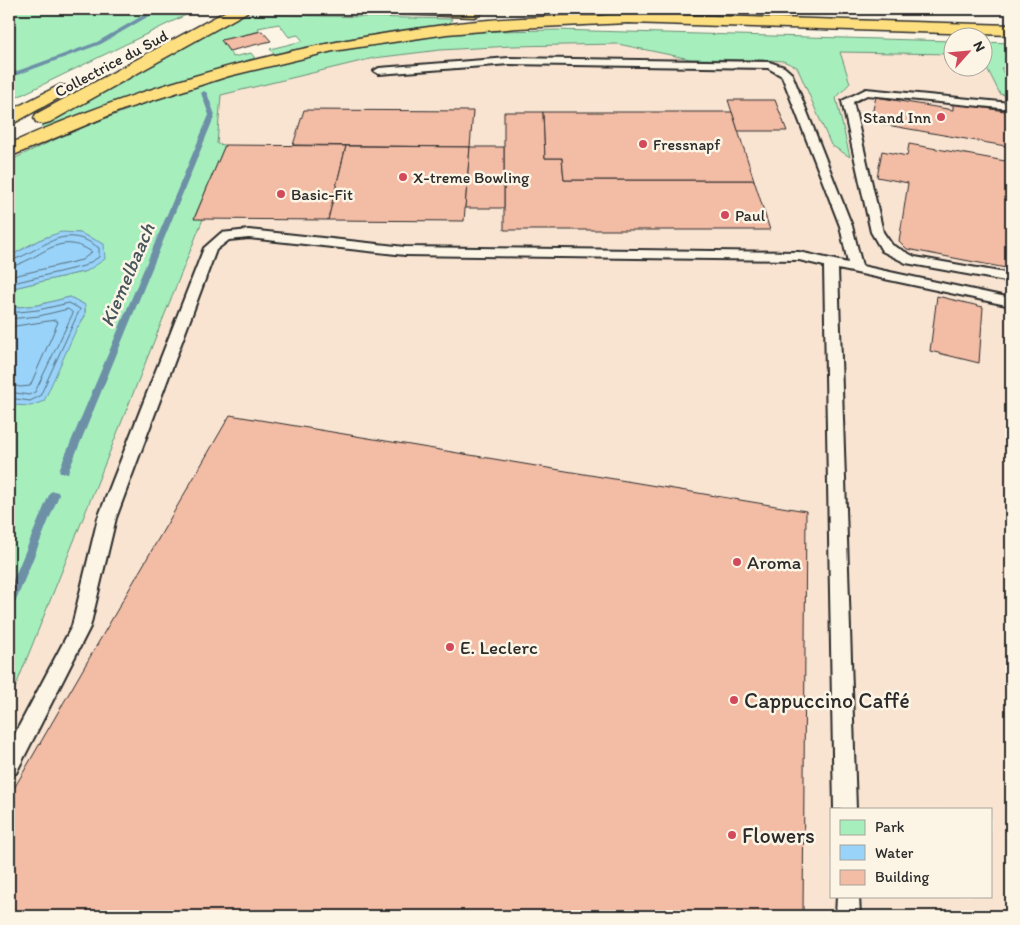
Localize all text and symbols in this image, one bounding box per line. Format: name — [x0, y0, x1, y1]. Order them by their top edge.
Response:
street label: Collectrice du Sud — [52, 25, 171, 101]
north arrow — [942, 28, 992, 78]
text: N — [969, 38, 989, 54]
place label: Stand Inn — [863, 108, 931, 127]
marker: Stand Inn — [935, 111, 947, 123]
place label: Fressnapf — [653, 135, 721, 154]
marker: Fressnapf — [637, 138, 649, 150]
place label: X-treme Bowling — [413, 168, 530, 187]
marker: X-treme Bowling — [397, 171, 409, 183]
place label: Basic-Fit — [291, 185, 353, 204]
marker: Basic-Fit — [275, 188, 287, 200]
place label: Paul — [735, 206, 766, 225]
marker: Paul — [719, 209, 731, 221]
water label: Kiemelbaach — [94, 219, 160, 330]
place label: Aroma — [747, 551, 801, 574]
marker: Aroma — [731, 556, 743, 568]
place label: E. Leclerc — [460, 636, 538, 659]
marker: E. Leclerc — [444, 641, 456, 653]
place label: Cappuccino Caffé — [744, 687, 910, 714]
marker: Cappuccino Caffé — [728, 694, 740, 706]
legend — [830, 808, 992, 898]
text: Park — [875, 818, 905, 836]
place label: Flowers — [742, 822, 815, 849]
marker: Flowers — [726, 829, 738, 841]
text: Water — [875, 844, 914, 862]
text: Building — [875, 868, 929, 886]

